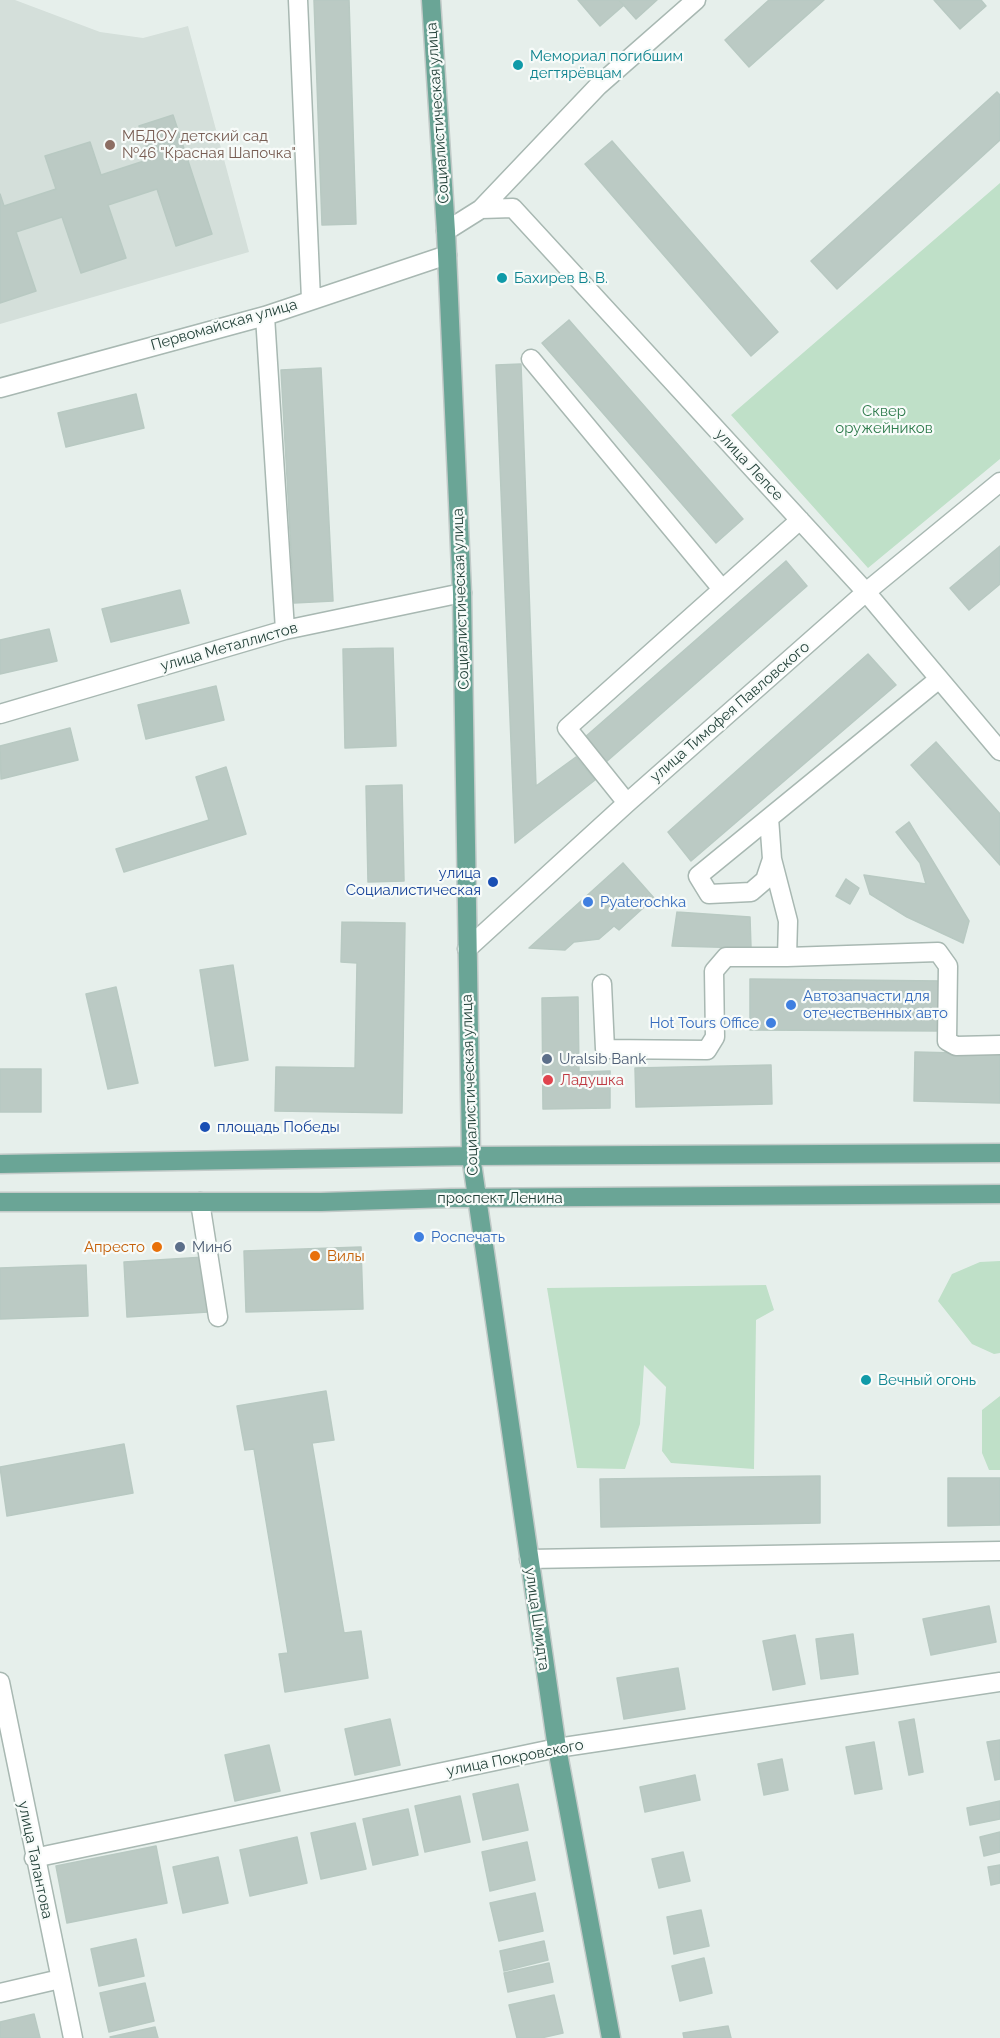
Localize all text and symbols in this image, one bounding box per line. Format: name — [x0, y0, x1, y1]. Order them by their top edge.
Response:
street label: Социалистическая улица — [423, 22, 453, 204]
place label: Мемориал погибшим дегтярёвцам — [530, 47, 683, 82]
marker: Мемориал погибшим дегтярёвцам — [511, 58, 525, 72]
place label: МБДОУ детский сад №46 "Красная Шапочка" — [122, 127, 296, 162]
marker: МБДОУ детский сад №46 "Красная Шапочка" — [103, 138, 117, 152]
place label: Бахирев В. В. — [514, 269, 608, 287]
marker: Бахирев В. В. — [495, 271, 509, 285]
street label: Первомайская улица — [149, 295, 299, 355]
park label: Сквер оружейников — [835, 402, 933, 437]
street label: улица Лепсе — [711, 425, 787, 505]
street label: Социалистическая улица — [449, 508, 473, 690]
street label: улица Металлистов — [158, 619, 300, 675]
street label: улица Тимофея Павловского — [647, 638, 813, 786]
place label: улица Социалистическая — [346, 864, 481, 899]
marker: улица Социалистическая — [486, 875, 500, 889]
place label: Pyaterochka — [600, 893, 686, 911]
marker: Pyaterochka — [581, 895, 595, 909]
place label: Автозапчасти для отечественных авто — [803, 987, 948, 1022]
street label: Социалистическая улица — [458, 994, 482, 1176]
marker: Автозапчасти для отечественных авто — [784, 998, 798, 1012]
place label: Hot Tours Office — [650, 1014, 759, 1032]
marker: Hot Tours Office — [764, 1016, 778, 1030]
place label: Uralsib Bank — [559, 1050, 646, 1068]
marker: Uralsib Bank — [540, 1052, 554, 1066]
place label: Ладушка — [560, 1071, 624, 1089]
marker: Ладушка — [541, 1073, 555, 1087]
place label: площадь Победы — [217, 1118, 340, 1136]
marker: площадь Победы — [198, 1120, 212, 1134]
street label: проспект Ленина — [437, 1189, 563, 1207]
place label: Роспечать — [431, 1228, 505, 1246]
marker: Роспечать — [412, 1230, 426, 1244]
place label: Апресто — [84, 1238, 145, 1256]
place label: Минб — [192, 1238, 232, 1256]
marker: Апресто — [150, 1240, 164, 1254]
marker: Минб — [173, 1240, 187, 1254]
place label: Вилы — [327, 1247, 365, 1265]
marker: Вилы — [308, 1249, 322, 1263]
place label: Вечный огонь — [878, 1371, 976, 1389]
marker: Вечный огонь — [859, 1373, 873, 1387]
street label: улица Шмидта — [521, 1566, 553, 1672]
street label: улица Покровского — [445, 1736, 585, 1780]
street label: улица Талантова — [14, 1800, 56, 1920]

